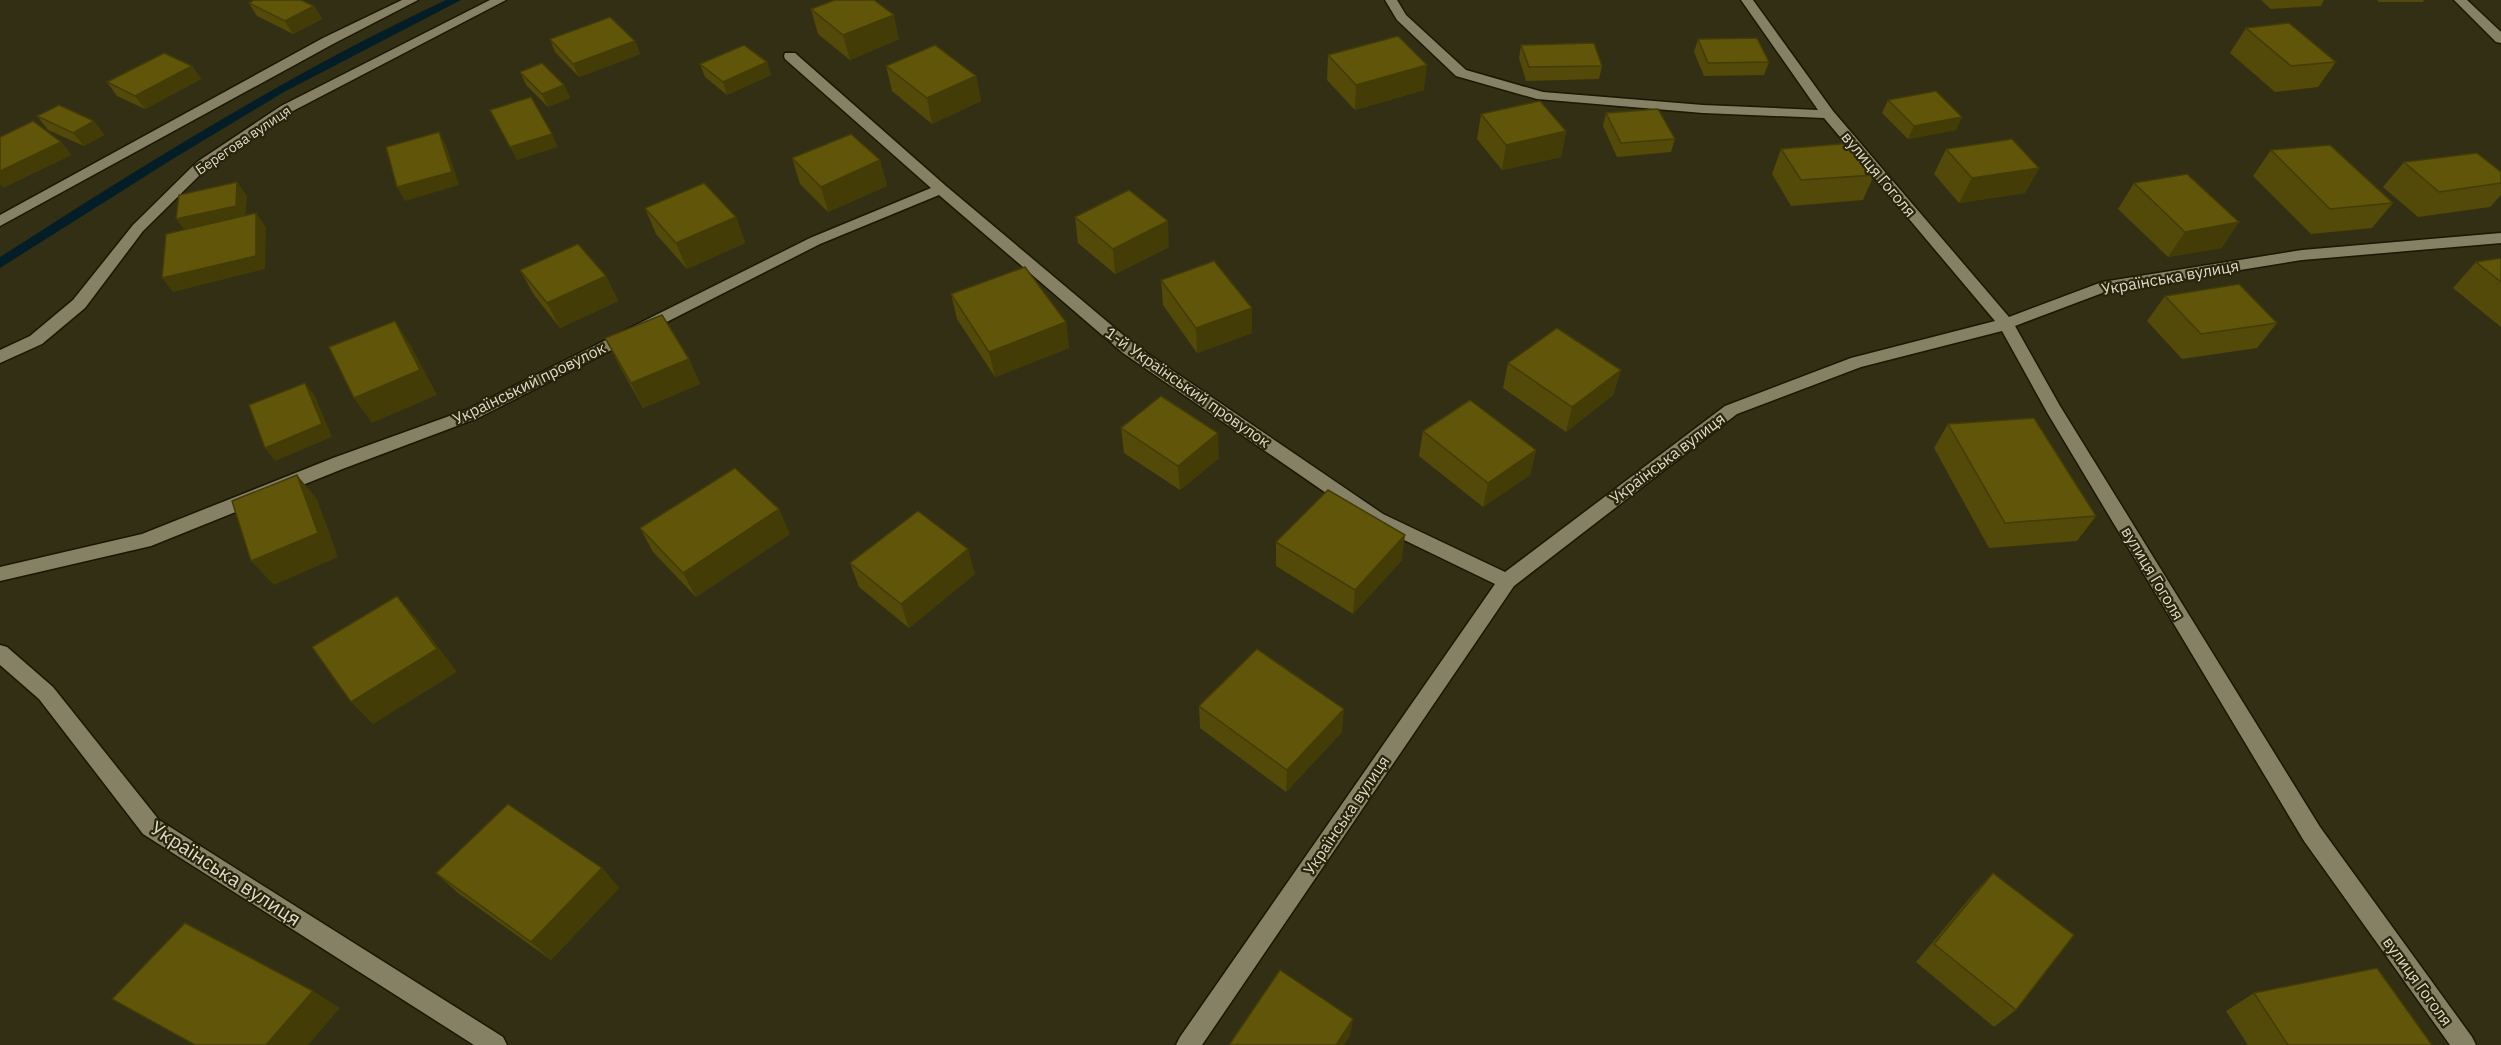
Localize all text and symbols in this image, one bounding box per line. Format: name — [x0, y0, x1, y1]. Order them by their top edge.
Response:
street label: Берегова вулиця — [192, 101, 294, 179]
street label: вулиця Гоголя — [1837, 127, 1921, 221]
street label: Українська вулиця — [2100, 255, 2240, 299]
street label: 1-й Український провулок — [1102, 322, 1274, 452]
street label: Український провулок — [449, 337, 609, 429]
street label: Українська вулиця — [1605, 408, 1729, 508]
street label: вулиця Гоголя — [2117, 523, 2189, 623]
street label: Українська вулиця — [1299, 752, 1393, 878]
street label: Українська вулиця — [146, 814, 306, 932]
street label: вулиця Гоголя — [2379, 932, 2457, 1030]

